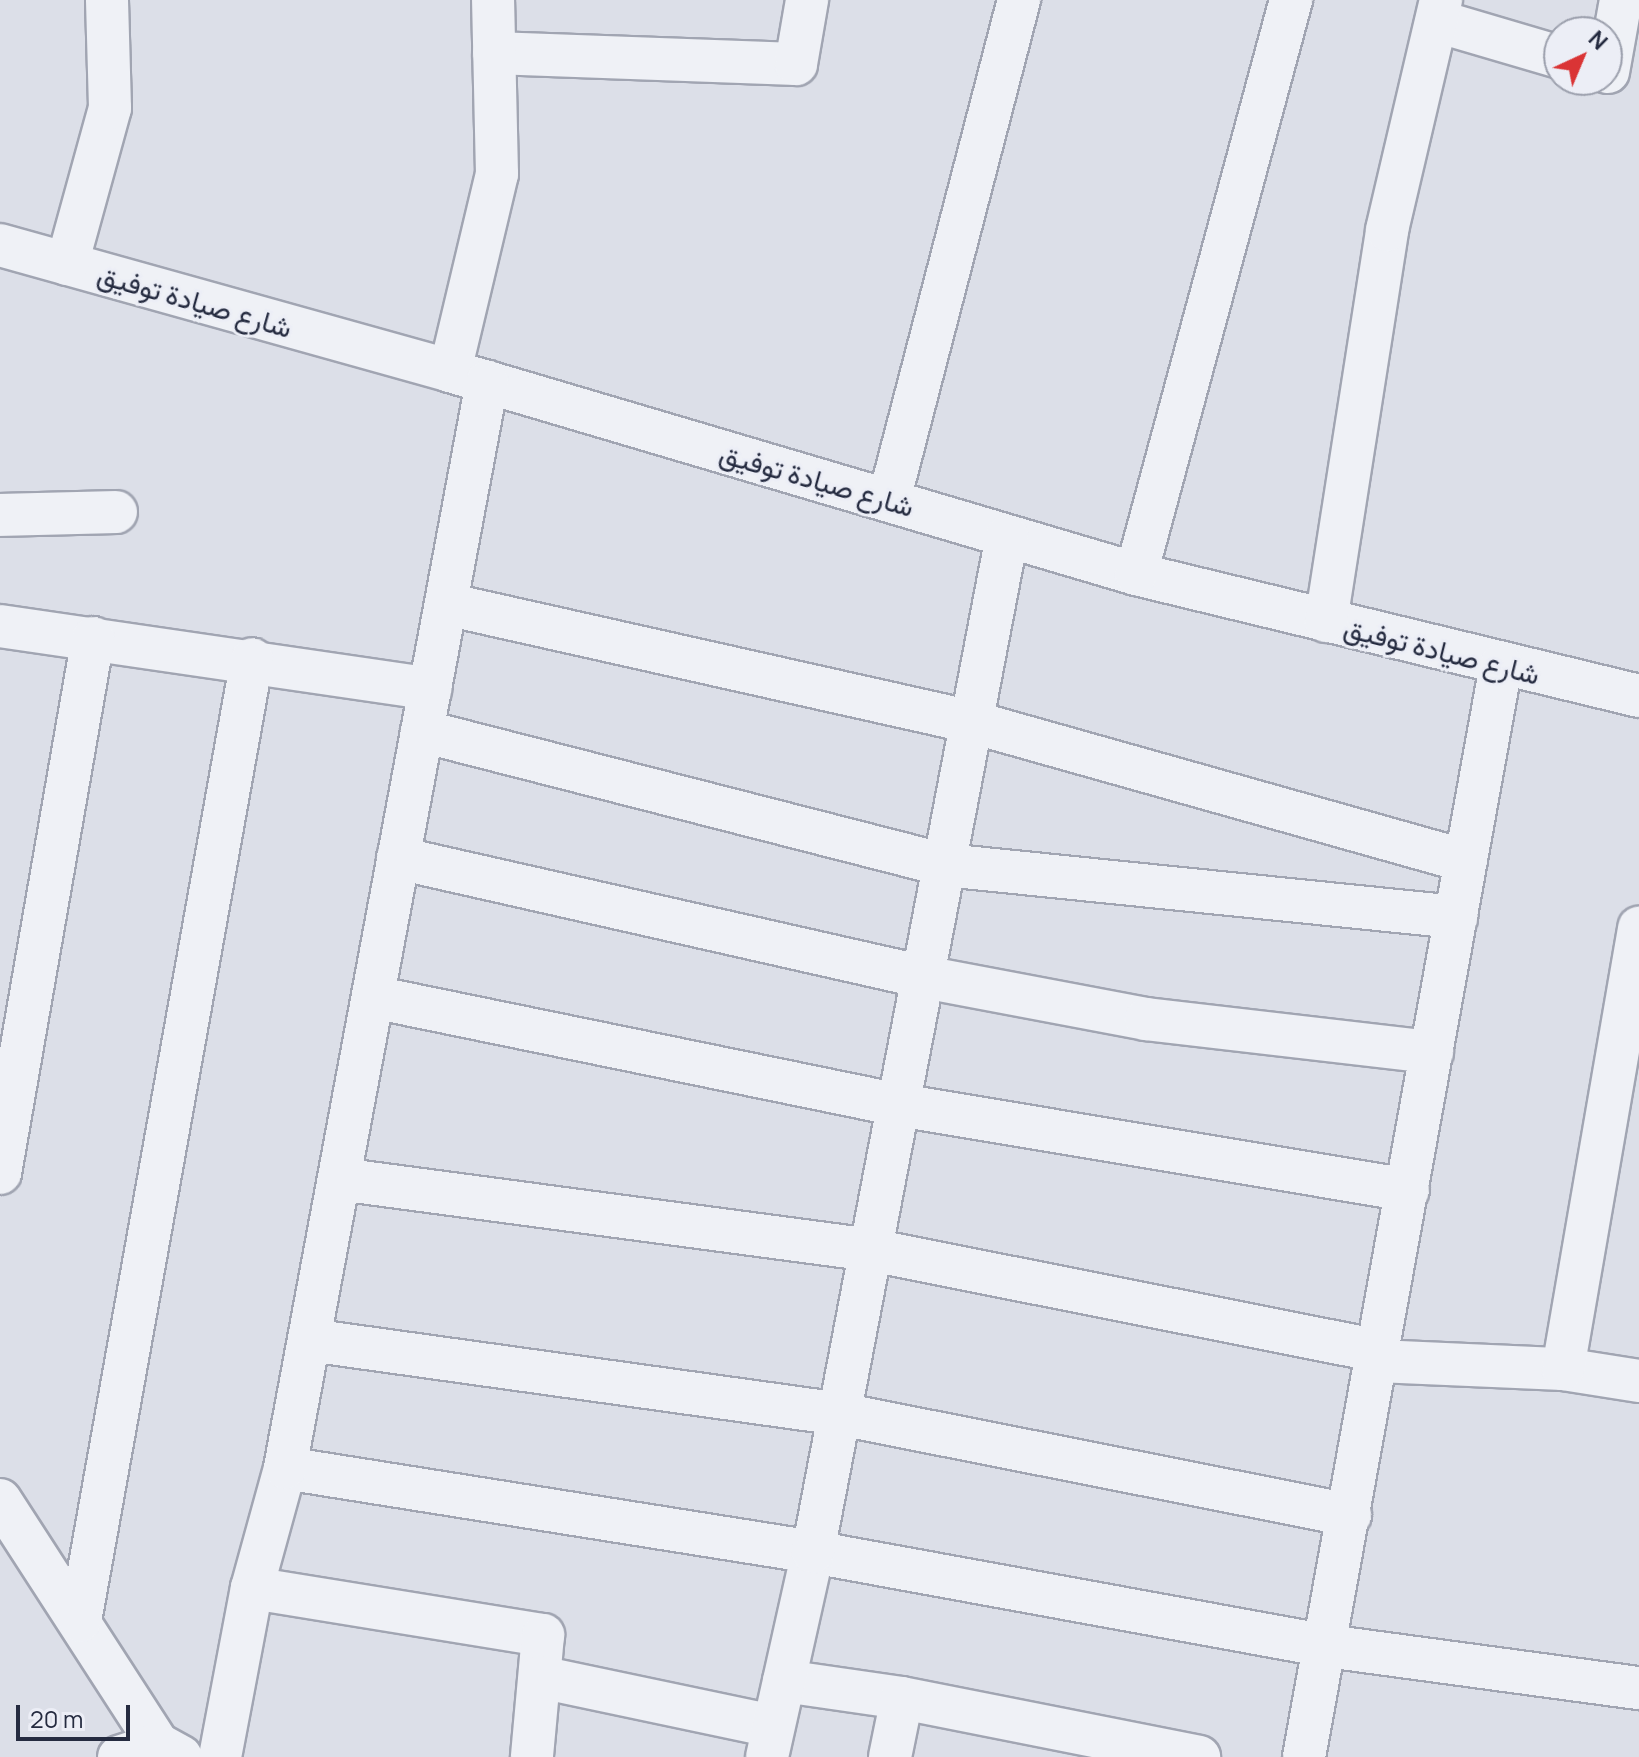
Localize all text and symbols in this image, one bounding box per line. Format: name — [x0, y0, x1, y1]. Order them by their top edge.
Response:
north arrow — [1543, 16, 1623, 96]
text: N — [1582, 24, 1614, 56]
street label: شارع صيادة توفيق — [94, 256, 296, 344]
street label: شارع صيادة توفيق — [716, 435, 918, 523]
street label: شارع صيادة توفيق — [1341, 609, 1543, 691]
scale bar — [20, 1689, 134, 1739]
text: 20 m — [30, 1702, 83, 1735]

